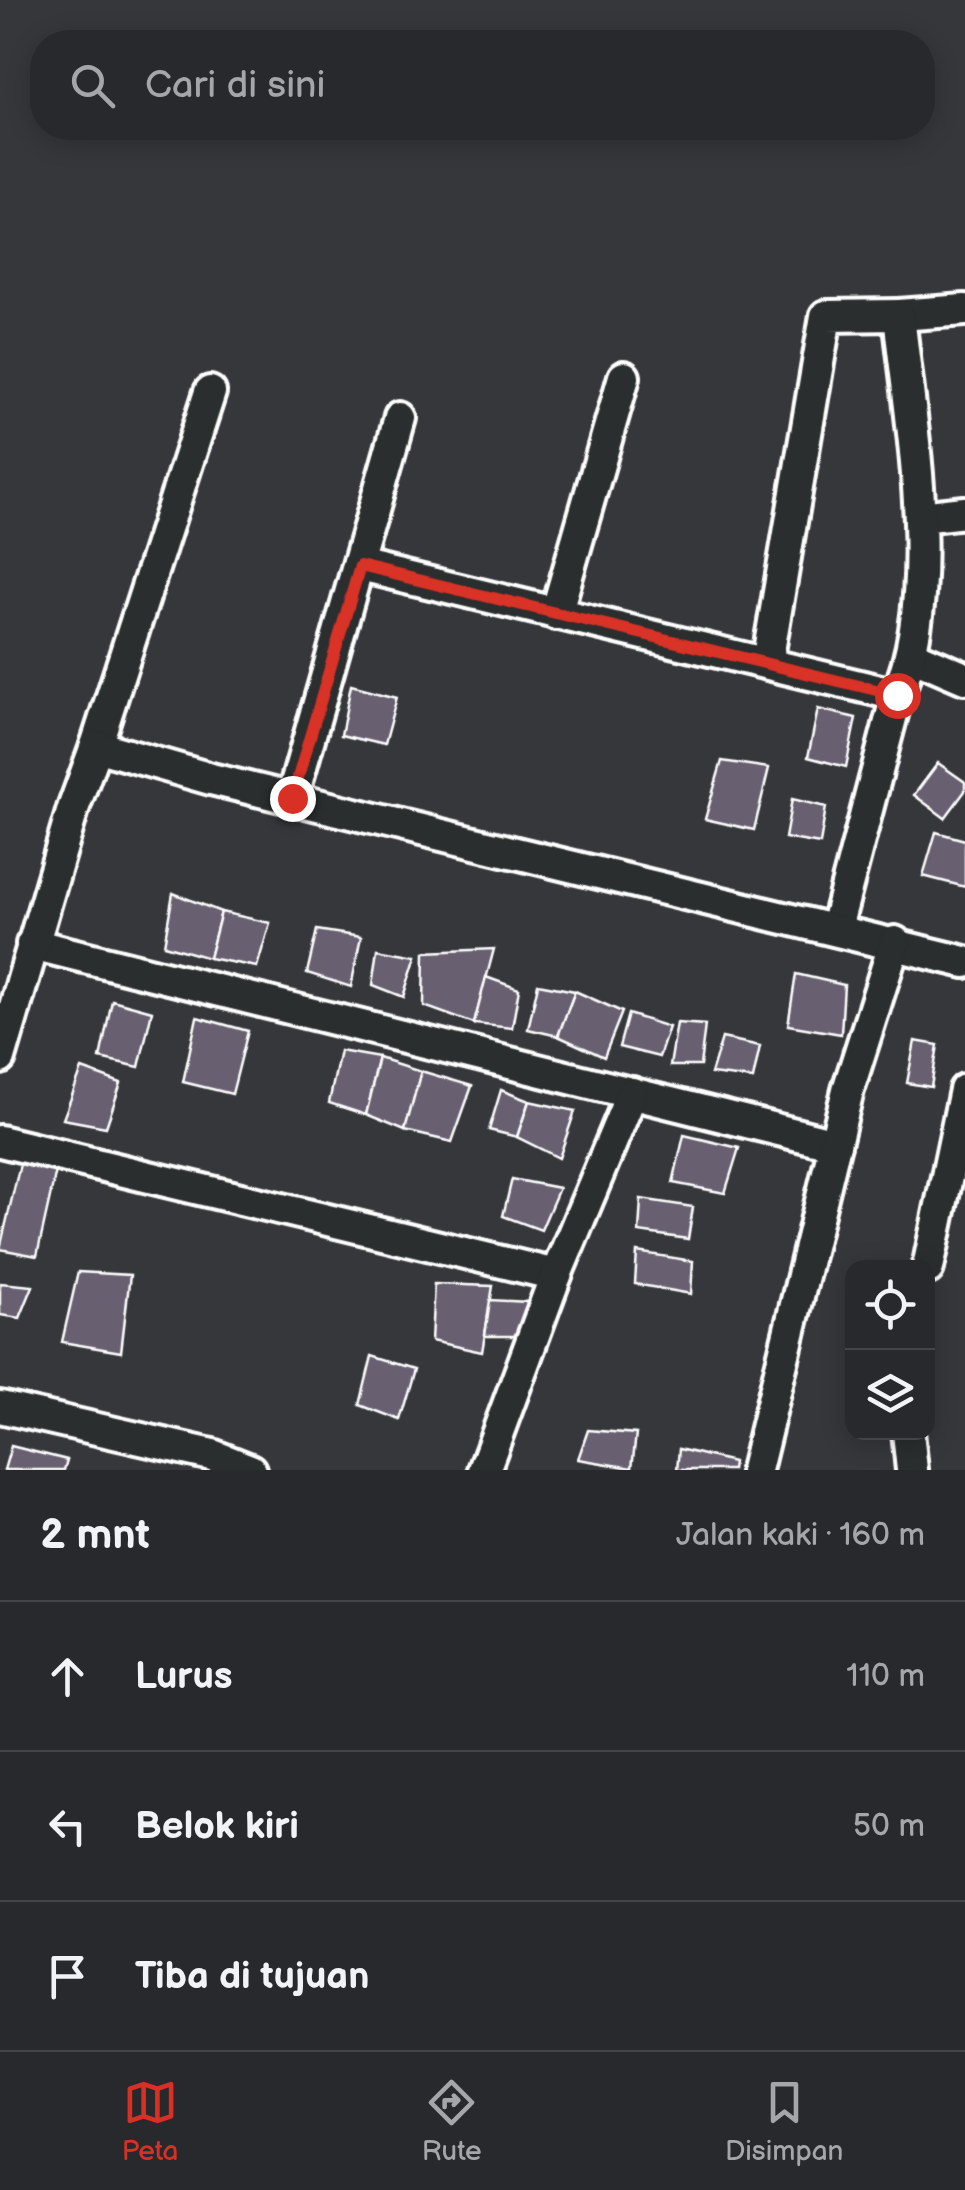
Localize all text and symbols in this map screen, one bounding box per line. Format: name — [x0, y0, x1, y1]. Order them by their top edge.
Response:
search box — [30, 30, 935, 140]
icon: search — [65, 58, 120, 113]
text: Cari di sini — [145, 63, 325, 108]
route start — [875, 673, 921, 719]
route end — [270, 776, 316, 822]
map controls — [845, 1260, 935, 1440]
button: locate — [845, 1260, 935, 1350]
button: layers — [845, 1350, 935, 1440]
text: 2 mnt — [40, 1510, 150, 1561]
text: Jalan kaki · 160 m — [676, 1516, 925, 1555]
icon: ahead — [40, 1649, 95, 1704]
text: Lurus — [135, 1654, 233, 1699]
text: 110 m — [846, 1657, 925, 1696]
icon: left — [40, 1799, 95, 1854]
text: Belok kiri — [135, 1804, 299, 1849]
text: 50 m — [853, 1807, 925, 1846]
icon: arrive — [40, 1949, 95, 2004]
text: Tiba di tujuan — [135, 1954, 369, 1999]
tab: Peta — [122, 2075, 178, 2168]
tab: Rute — [422, 2075, 482, 2168]
tab: Disimpan — [725, 2075, 843, 2168]

